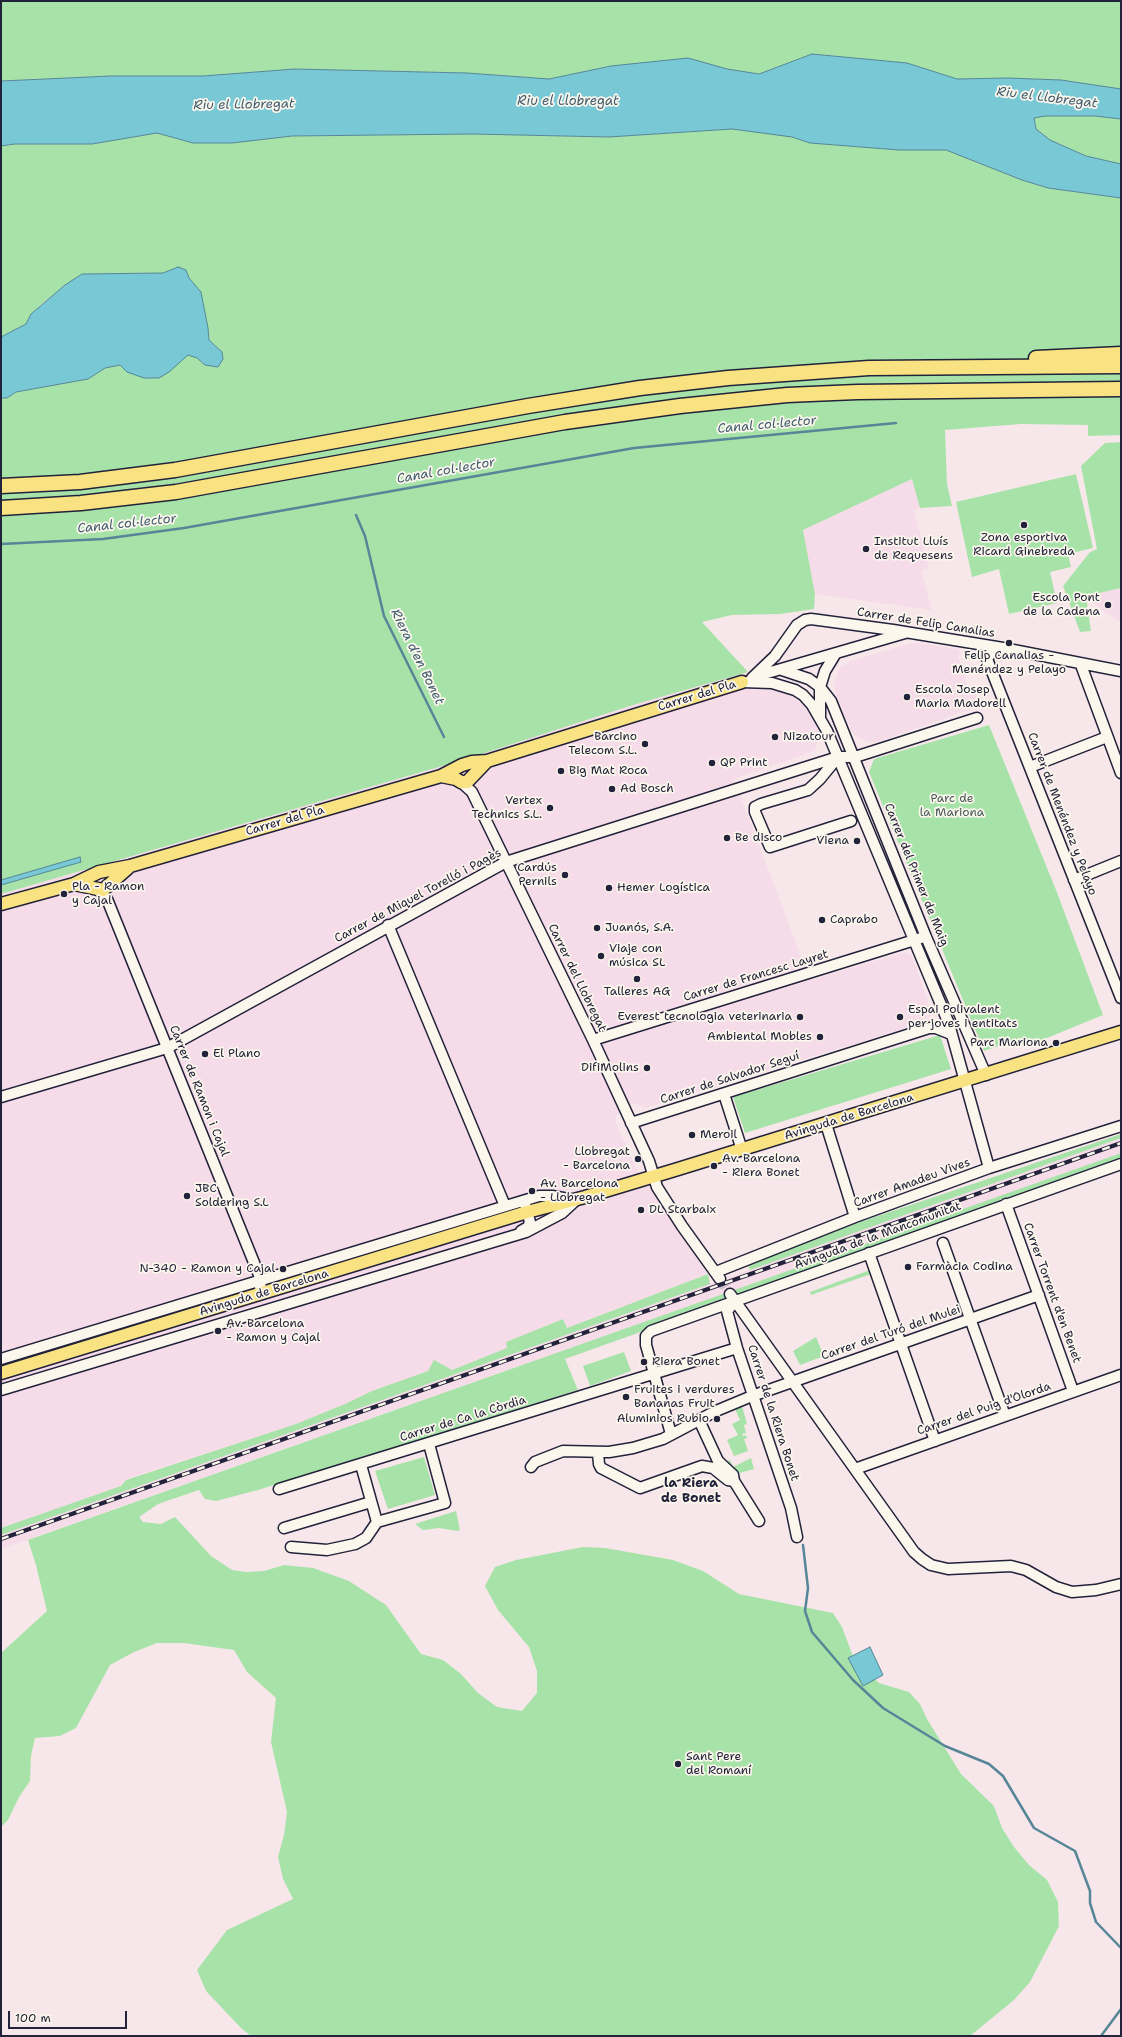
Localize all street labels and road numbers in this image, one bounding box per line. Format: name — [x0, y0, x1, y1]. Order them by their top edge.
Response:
street label: Carrer de Felip Canalias — [856, 605, 996, 641]
street label: Carrer del Pla — [656, 677, 738, 715]
street label: Carrer de Menéndez y Pelayo — [1024, 730, 1100, 898]
street label: Carrer del Primer de Maig — [881, 801, 951, 949]
street label: Carrer del Pla — [244, 803, 326, 839]
street label: Carrer de Miquel Torelló i Pagès — [332, 846, 504, 946]
street label: Carrer del Llobregat — [545, 922, 609, 1034]
street label: Carrer de Francesc Layret — [682, 947, 830, 1005]
street label: Carrer de Ramon i Cajal — [166, 1023, 232, 1159]
street label: Carrer de Salvador Seguí — [659, 1049, 801, 1107]
street label: Avinguda de Barcelona — [783, 1090, 915, 1144]
street label: Carrer Amadeu Vives — [852, 1155, 972, 1211]
street label: Avinguda de la Mancomunitat — [793, 1199, 963, 1273]
street label: Carrer Torrent d'en Benet — [1020, 1221, 1084, 1365]
street label: Avinguda de Barcelona — [198, 1266, 330, 1320]
street label: Carrer del Turó del Mulei — [820, 1302, 962, 1364]
street label: Carrer de la Riera Bonet — [744, 1343, 802, 1483]
street label: Carrer del Puig d'Olorda — [915, 1379, 1053, 1439]
street label: Carrer de Ca la Còrdia — [398, 1393, 528, 1445]

